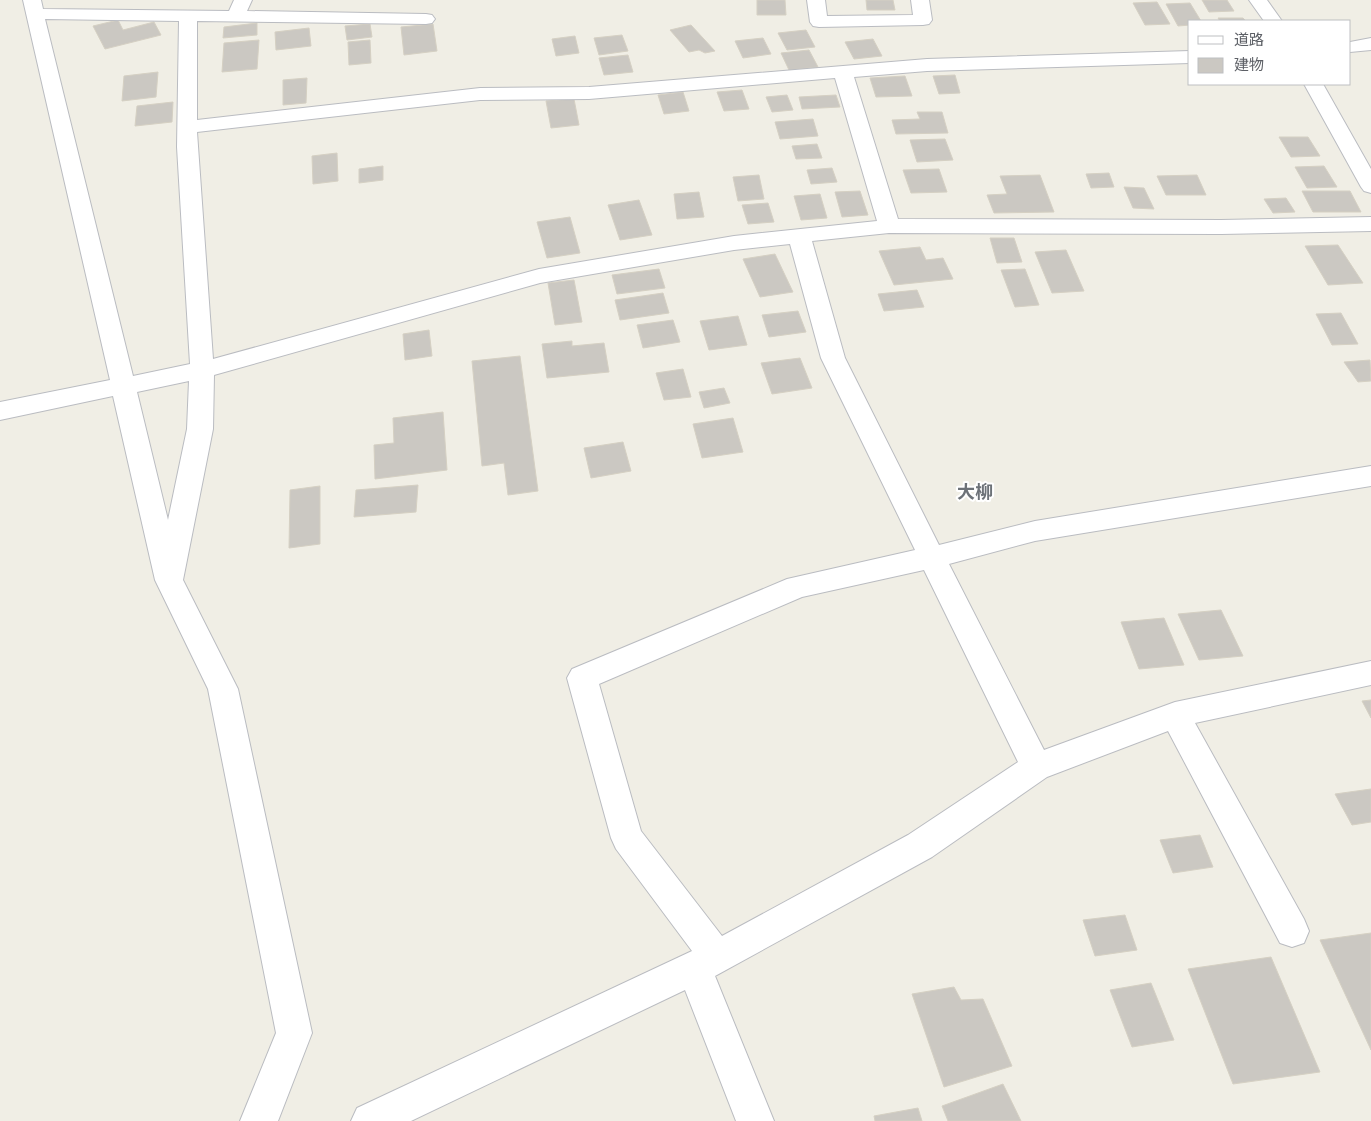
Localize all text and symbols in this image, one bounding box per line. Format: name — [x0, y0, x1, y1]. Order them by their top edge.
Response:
legend — [1188, 20, 1351, 85]
text: 道路 — [1234, 30, 1264, 48]
text: 建物 — [1234, 55, 1264, 73]
district label: 大柳 — [957, 480, 993, 502]

